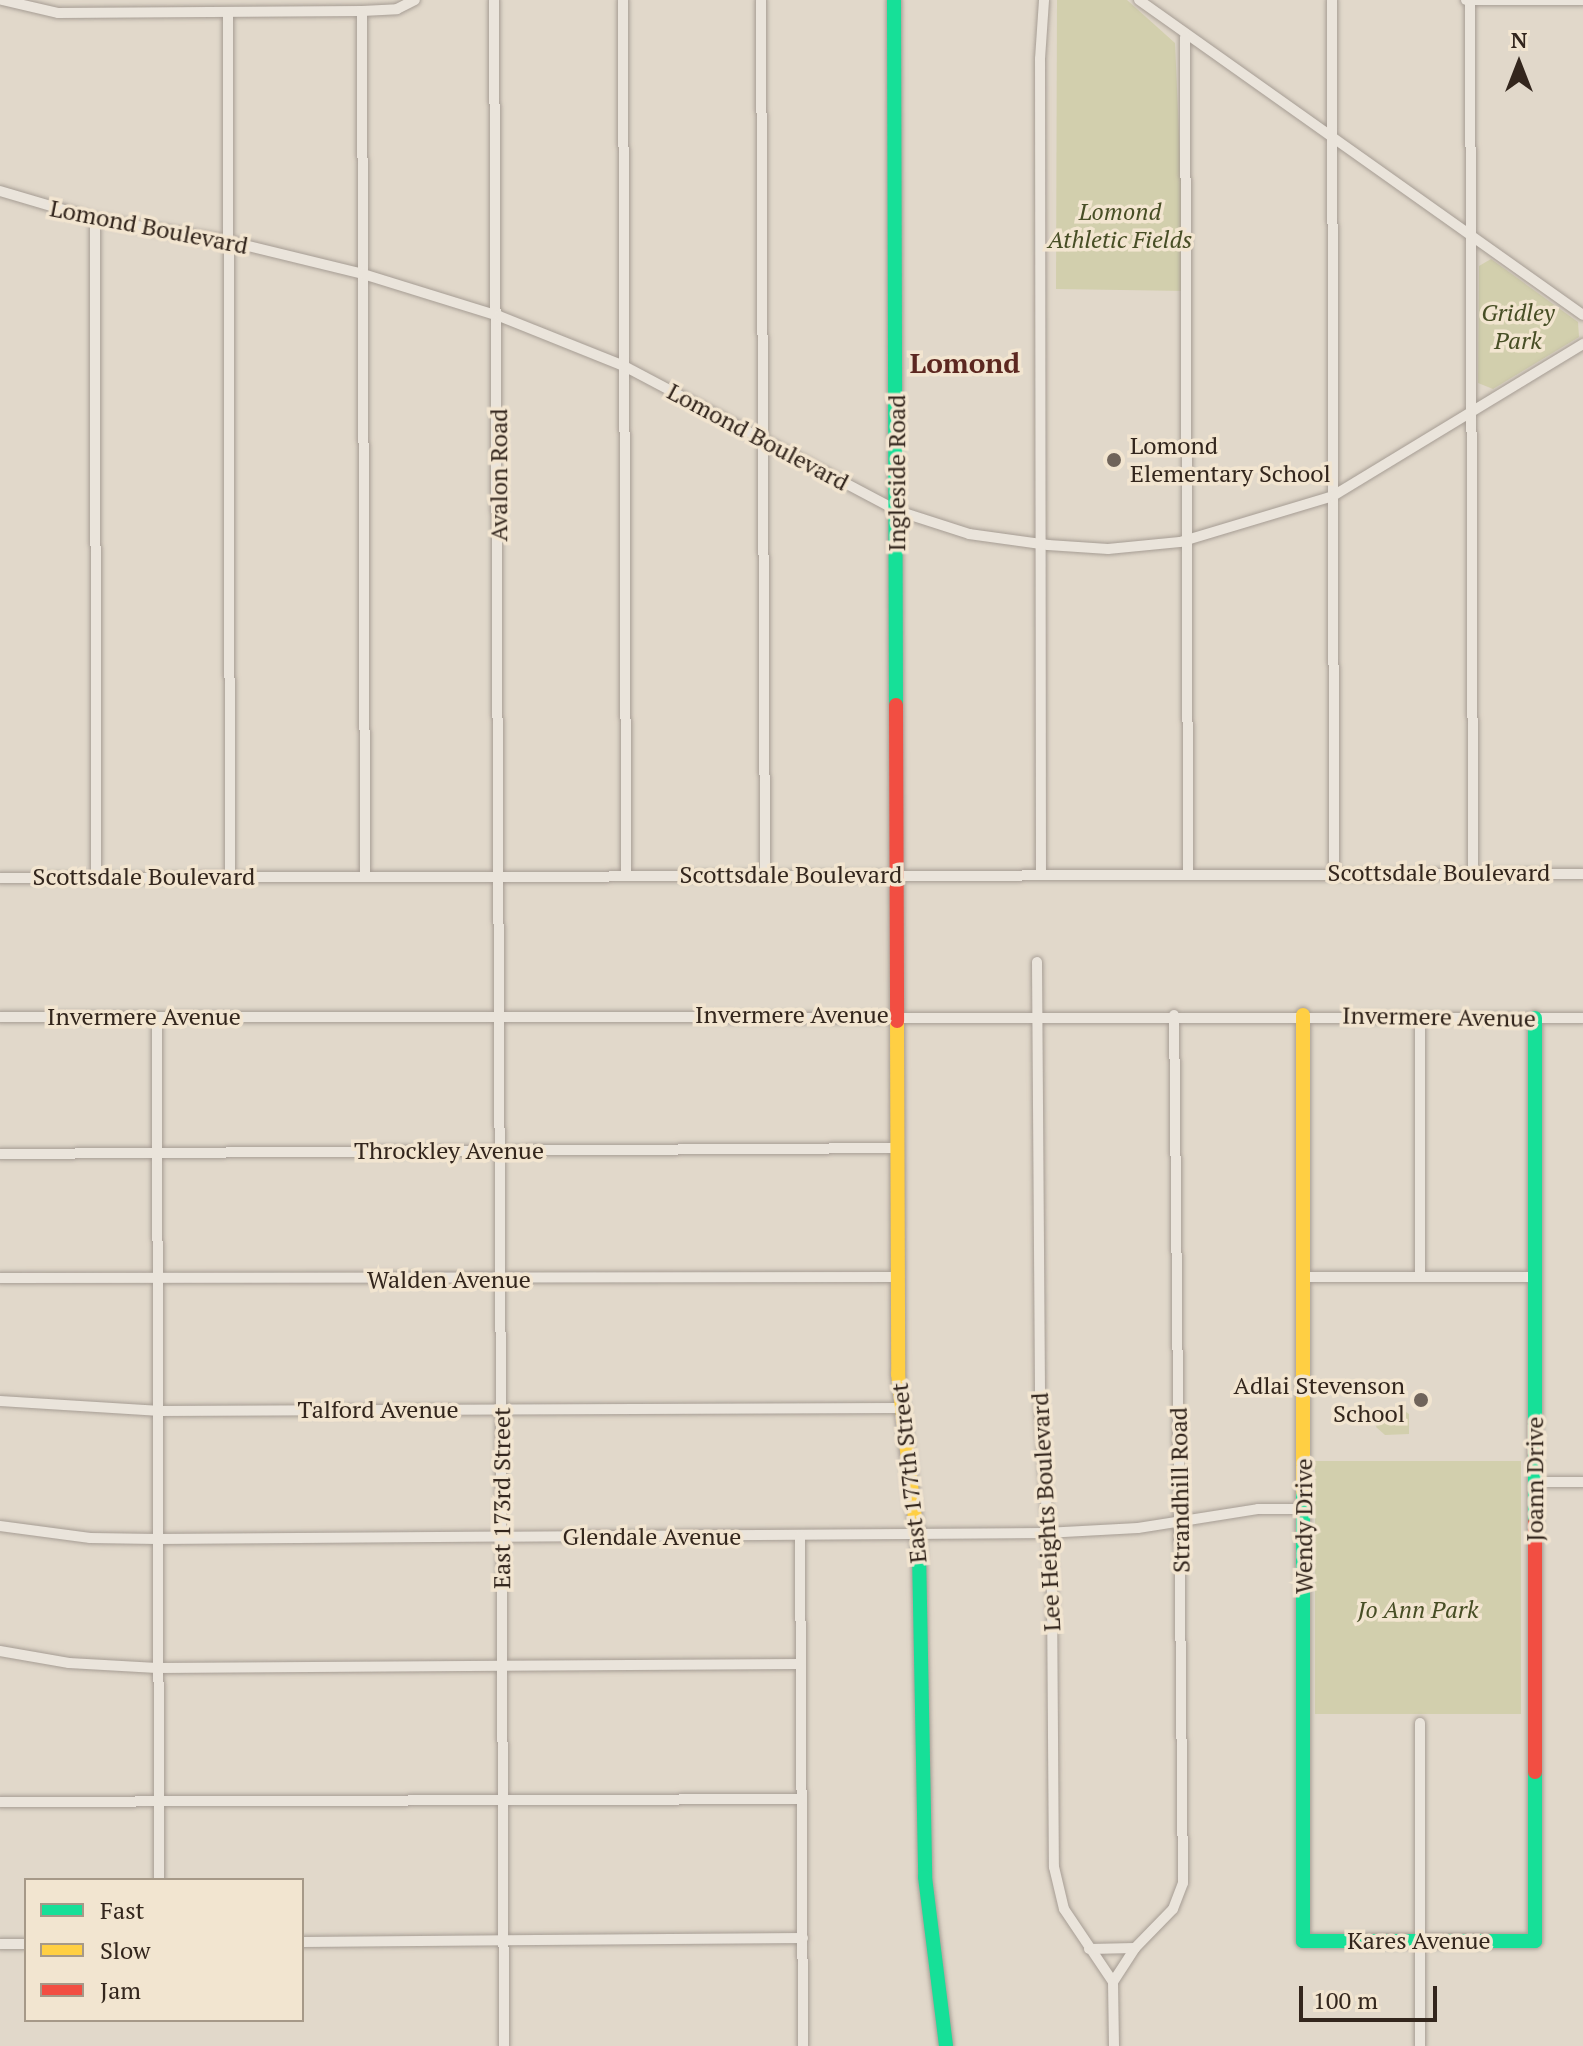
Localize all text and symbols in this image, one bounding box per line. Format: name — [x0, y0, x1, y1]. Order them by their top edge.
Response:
north arrow — [1479, 24, 1559, 104]
text: N — [1511, 25, 1527, 54]
street label: Lomond Boulevard — [47, 194, 251, 260]
park label: Lomond Athletic Fields — [1047, 198, 1193, 254]
park label: Gridley Park — [1481, 299, 1555, 355]
district label: Lomond — [910, 346, 1020, 380]
street label: Lomond Boulevard — [662, 377, 854, 497]
street label: Ingleside Road — [883, 394, 911, 552]
street label: Avalon Road — [485, 408, 513, 542]
place label: Lomond Elementary School — [1130, 432, 1331, 488]
marker: Lomond Elementary School — [1105, 451, 1123, 469]
street label: Scottsdale Boulevard — [1328, 859, 1550, 887]
street label: Scottsdale Boulevard — [680, 861, 902, 889]
street label: Scottsdale Boulevard — [33, 863, 255, 891]
street label: Invermere Avenue — [695, 1001, 889, 1029]
street label: Invermere Avenue — [1342, 1001, 1536, 1033]
street label: Invermere Avenue — [47, 1003, 241, 1031]
street label: Throckley Avenue — [354, 1137, 544, 1165]
street label: Walden Avenue — [367, 1266, 531, 1294]
place label: Adlai Stevenson School — [1233, 1372, 1405, 1428]
street label: East 177th Street — [885, 1381, 933, 1565]
marker: Adlai Stevenson School — [1412, 1391, 1430, 1409]
street label: Lee Heights Boulevard — [1025, 1392, 1067, 1632]
street label: Talford Avenue — [297, 1396, 459, 1424]
street label: East 173rd Street — [488, 1407, 516, 1589]
street label: Strandhill Road — [1164, 1407, 1196, 1573]
street label: Joann Drive — [1521, 1416, 1549, 1542]
street label: Wendy Drive — [1290, 1458, 1318, 1594]
street label: Glendale Avenue — [562, 1523, 742, 1551]
park label: Jo Ann Park — [1357, 1596, 1479, 1624]
legend — [24, 1878, 304, 2022]
text: Fast — [100, 1894, 144, 1926]
street label: Kares Avenue — [1347, 1927, 1491, 1955]
text: Slow — [100, 1934, 151, 1966]
scale bar — [1303, 1970, 1441, 2020]
text: Jam — [100, 1974, 141, 2006]
text: 100 m — [1313, 1984, 1378, 2016]

